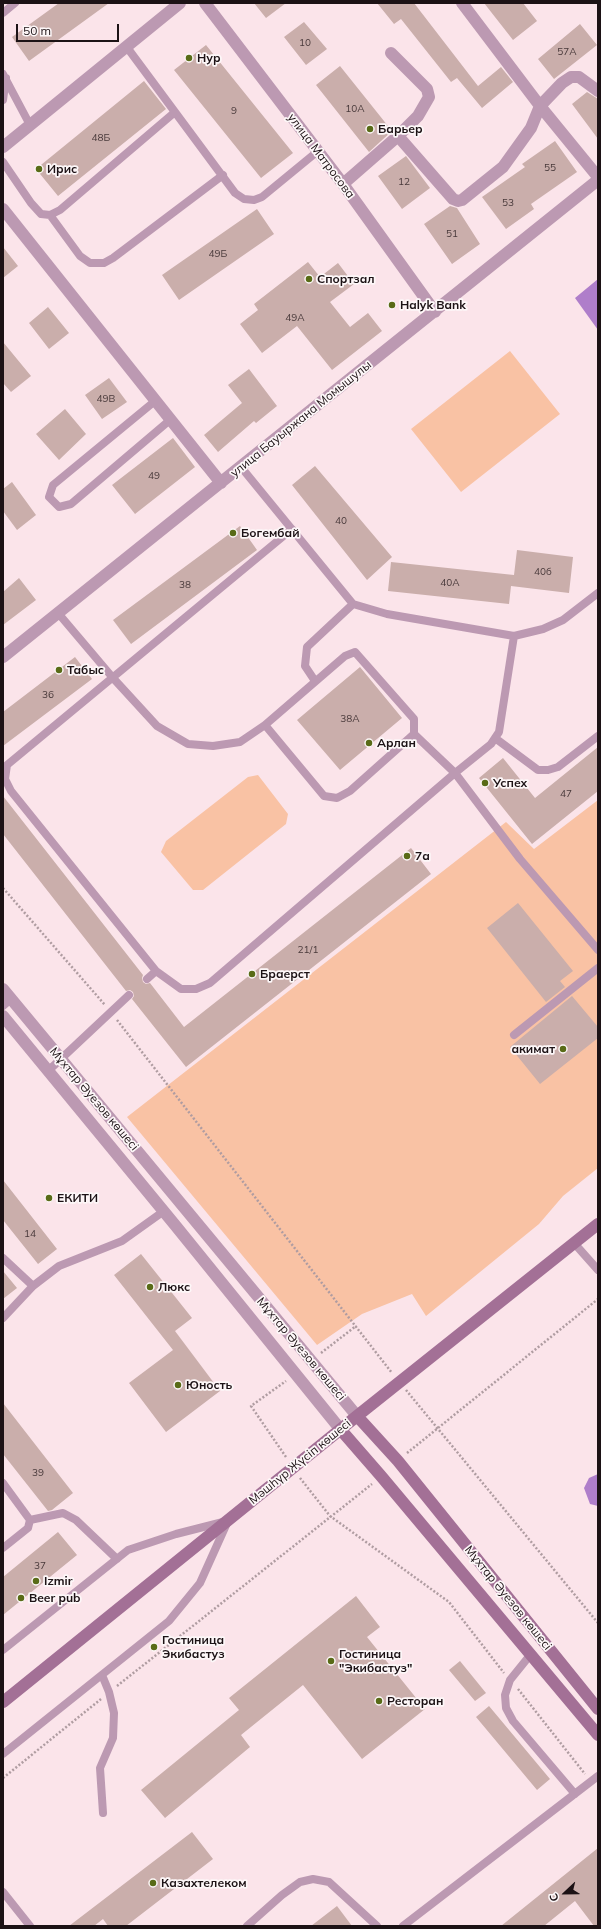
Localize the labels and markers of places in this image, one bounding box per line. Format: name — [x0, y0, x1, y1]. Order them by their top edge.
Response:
place label: Нур — [197, 51, 221, 65]
marker: Нур — [184, 53, 194, 63]
place label: Барьер — [378, 122, 423, 136]
marker: Барьер — [365, 124, 375, 134]
place label: Ирис — [47, 162, 77, 176]
marker: Ирис — [34, 164, 44, 174]
place label: Спортзал — [317, 272, 375, 286]
marker: Спортзал — [304, 274, 314, 284]
place label: Halyk Bank — [400, 298, 466, 312]
marker: Halyk Bank — [387, 300, 397, 310]
place label: Богембай — [241, 526, 300, 540]
marker: Богембай — [228, 528, 238, 538]
place label: Табыс — [67, 663, 104, 677]
marker: Табыс — [54, 665, 64, 675]
place label: Арлан — [377, 736, 416, 750]
marker: Арлан — [364, 738, 374, 748]
place label: Успех — [493, 776, 527, 790]
marker: Успех — [480, 778, 490, 788]
place label: 7а — [415, 849, 430, 863]
marker: 7а — [402, 851, 412, 861]
place label: Браерст — [260, 967, 310, 981]
marker: Браерст — [247, 969, 257, 979]
place label: акимат — [511, 1042, 555, 1056]
marker: акимат — [558, 1044, 568, 1054]
place label: ЕКИТИ — [57, 1191, 98, 1205]
marker: ЕКИТИ — [44, 1193, 54, 1203]
place label: Люкс — [158, 1280, 190, 1294]
marker: Люкс — [145, 1282, 155, 1292]
place label: Юность — [186, 1378, 232, 1392]
marker: Юность — [173, 1380, 183, 1390]
place label: Izmir — [44, 1574, 72, 1588]
marker: Izmir — [31, 1576, 41, 1586]
place label: Beer pub — [29, 1591, 80, 1605]
marker: Beer pub — [16, 1593, 26, 1603]
place label: Гостиница Экибастуз — [162, 1633, 225, 1661]
marker: Гостиница Экибастуз — [149, 1642, 159, 1652]
place label: Гостиница "Экибастуз" — [339, 1647, 412, 1675]
marker: Гостиница "Экибастуз" — [326, 1656, 336, 1666]
place label: Ресторан — [387, 1694, 443, 1708]
marker: Ресторан — [374, 1696, 384, 1706]
place label: Казахтелеком — [161, 1876, 247, 1890]
marker: Казахтелеком — [148, 1878, 158, 1888]

